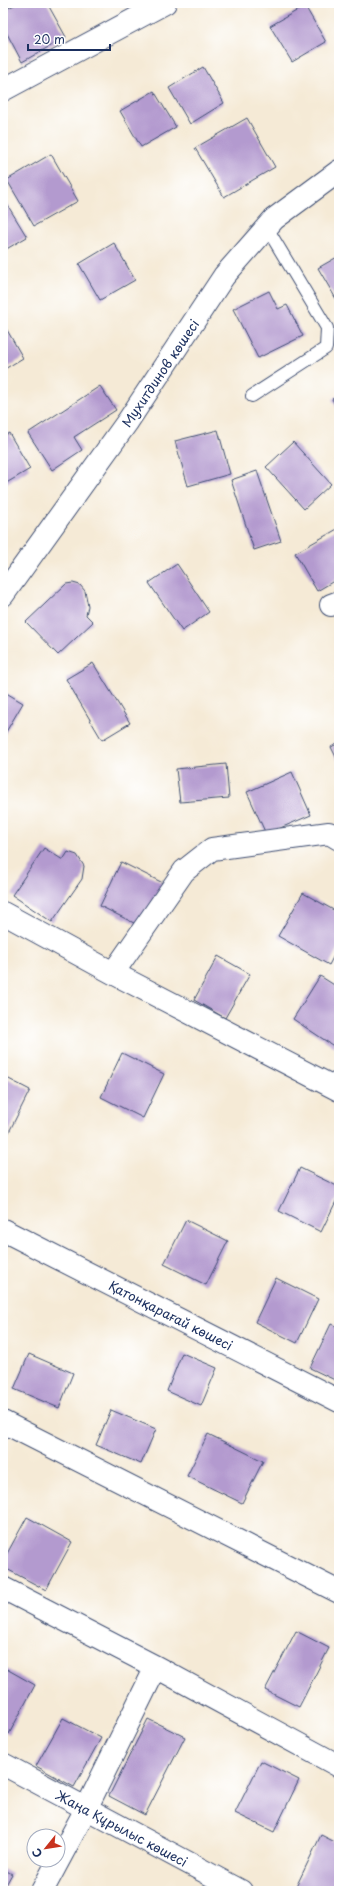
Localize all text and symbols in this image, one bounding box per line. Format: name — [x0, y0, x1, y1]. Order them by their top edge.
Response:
scale bar — [28, 26, 110, 52]
text: 20 m — [34, 30, 65, 48]
street label: Мухитдинов көшесі — [117, 315, 203, 431]
street label: Қатонқарағай көшесі — [106, 1275, 236, 1355]
street label: Жаңа Құрылыс көшесі — [52, 1785, 191, 1871]
north arrow — [26, 1828, 66, 1868]
text: С — [27, 1845, 46, 1861]

